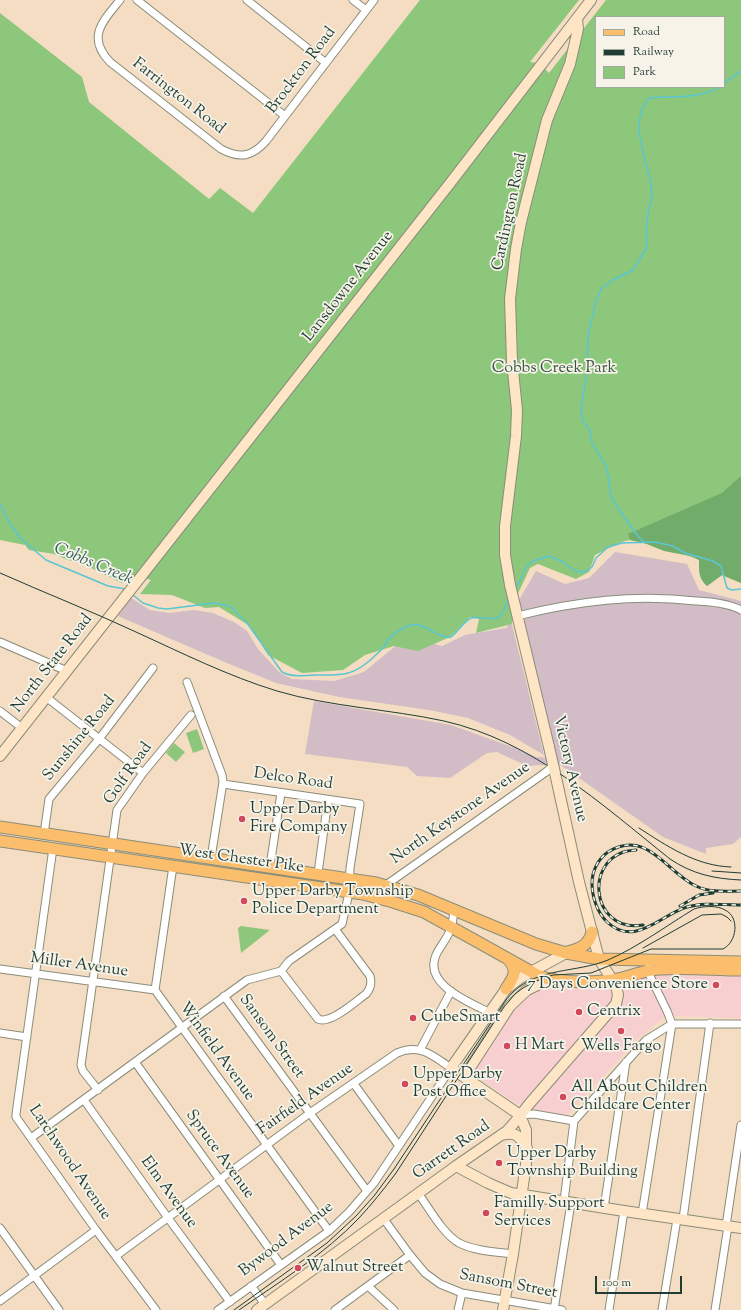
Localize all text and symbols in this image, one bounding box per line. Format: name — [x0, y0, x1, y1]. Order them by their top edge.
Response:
legend — [595, 16, 725, 88]
text: Road — [633, 23, 660, 41]
street label: Brockton Road — [263, 24, 341, 118]
text: Railway — [633, 43, 674, 61]
street label: Farrington Road — [128, 55, 228, 139]
text: Park — [633, 63, 656, 81]
street label: Cardington Road — [489, 152, 533, 272]
street label: Lansdowne Avenue — [300, 228, 398, 346]
park label: Cobbs Creek Park — [492, 359, 616, 379]
water label: Cobbs Creek — [50, 539, 136, 591]
street label: North State Road — [8, 611, 98, 717]
street label: Sunshine Road — [40, 692, 120, 786]
street label: Victory Avenue — [547, 714, 591, 824]
street label: Golf Road — [101, 739, 157, 809]
street label: North Keystone Avenue — [388, 759, 534, 869]
street label: Delco Road — [252, 765, 334, 795]
place label: Upper Darby Fire Company — [250, 800, 347, 838]
marker: Upper Darby Fire Company — [237, 814, 247, 824]
street label: West Chester Pike — [177, 842, 305, 878]
place label: Upper Darby Township Police Department — [252, 882, 413, 920]
marker: Upper Darby Township Police Department — [239, 896, 249, 906]
street label: Miller Avenue — [29, 950, 129, 982]
place label: 7 Days Convenience Store — [528, 975, 708, 995]
marker: 7 Days Convenience Store — [711, 980, 721, 990]
street label: Sansom Street — [234, 991, 308, 1083]
street label: Winfield Avenue — [174, 999, 258, 1105]
place label: Centrix — [587, 1002, 641, 1022]
marker: Centrix — [574, 1007, 584, 1017]
place label: CubeSmart — [421, 1008, 500, 1028]
marker: CubeSmart — [408, 1013, 418, 1023]
marker: Wells Fargo — [616, 1026, 626, 1036]
place label: H Mart — [515, 1036, 564, 1056]
place label: Wells Fargo — [581, 1037, 661, 1057]
marker: H Mart — [502, 1041, 512, 1051]
street label: Fairfield Avenue — [254, 1060, 358, 1140]
place label: Upper Darby Post Office — [413, 1065, 502, 1103]
place label: All About Children Childcare Center — [571, 1078, 708, 1116]
marker: Upper Darby Post Office — [400, 1079, 410, 1089]
marker: All About Children Childcare Center — [558, 1092, 568, 1102]
street label: Larchwood Avenue — [24, 1102, 114, 1224]
street label: Spruce Avenue — [180, 1107, 258, 1203]
street label: Garrett Road — [410, 1117, 494, 1185]
place label: Upper Darby Township Building — [507, 1144, 638, 1182]
street label: Elm Avenue — [135, 1153, 201, 1233]
marker: Upper Darby Township Building — [494, 1158, 504, 1168]
place label: Familly Support Services — [494, 1194, 604, 1232]
street label: Bywood Avenue — [236, 1198, 338, 1282]
marker: Familly Support Services — [481, 1208, 491, 1218]
place label: Walnut Street — [306, 1258, 403, 1278]
marker: Walnut Street — [293, 1263, 303, 1273]
street label: Sansom Street — [457, 1266, 559, 1304]
scale bar — [597, 1268, 684, 1294]
text: 100 m — [602, 1274, 631, 1292]

